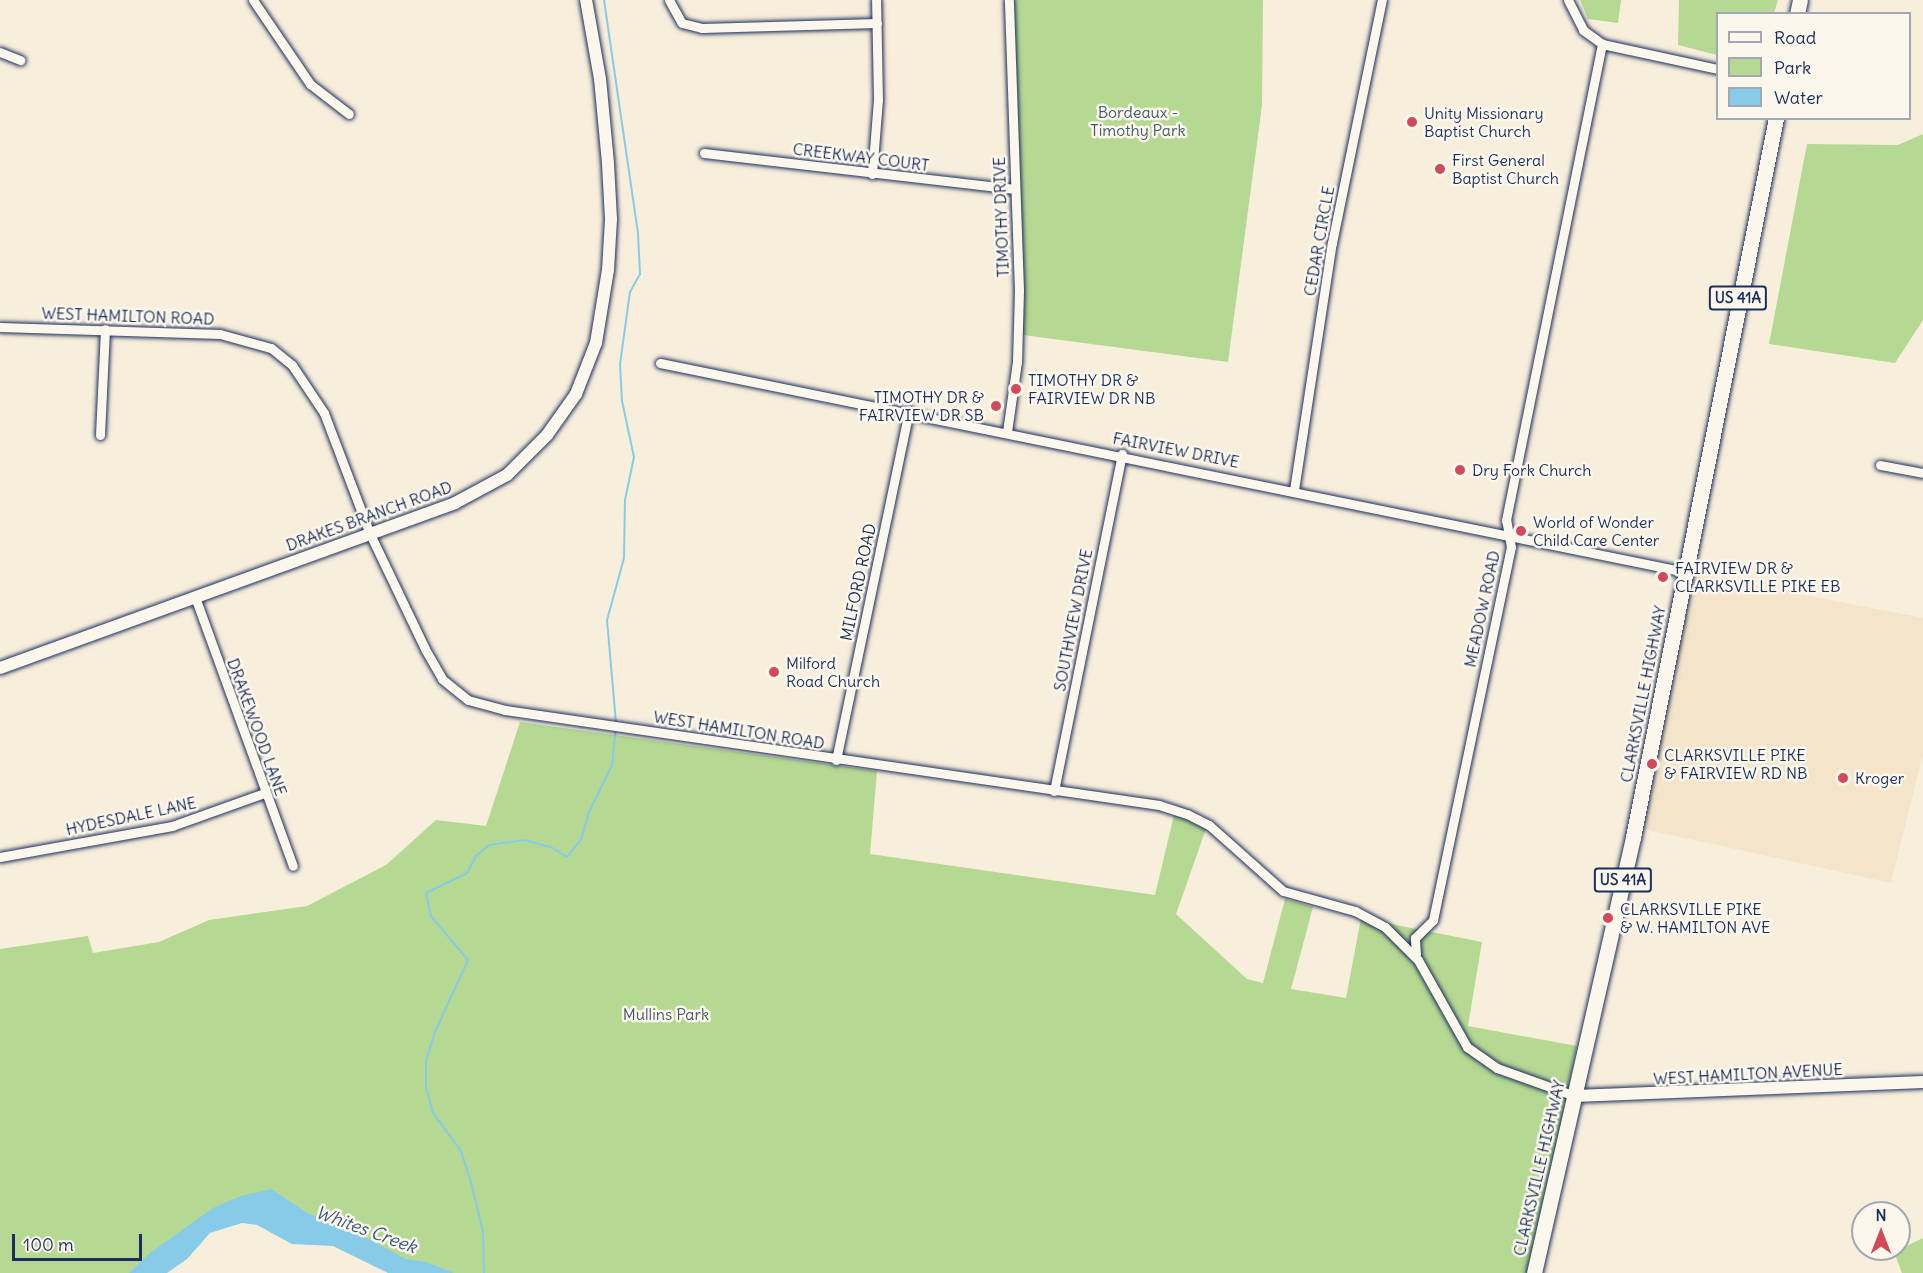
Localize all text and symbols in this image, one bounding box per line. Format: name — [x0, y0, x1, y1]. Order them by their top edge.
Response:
legend — [1716, 12, 1911, 120]
text: Road — [1774, 26, 1816, 49]
text: Park — [1774, 56, 1811, 79]
text: Water — [1774, 86, 1823, 109]
park label: Bordeaux - Timothy Park — [1090, 102, 1186, 140]
place label: Unity Missionary Baptist Church — [1424, 103, 1544, 141]
marker: Unity Missionary Baptist Church — [1405, 115, 1419, 129]
street label: CREEKWAY COURT — [792, 139, 930, 175]
place label: First General Baptist Church — [1452, 150, 1559, 188]
street label: TIMOTHY DRIVE — [989, 156, 1013, 278]
marker: First General Baptist Church — [1433, 162, 1447, 176]
street label: CEDAR CIRCLE — [1300, 184, 1338, 298]
road number: US 41A — [1708, 286, 1768, 310]
street label: WEST HAMILTON ROAD — [41, 303, 215, 329]
place label: TIMOTHY DR & FAIRVIEW DR NB — [1028, 370, 1155, 408]
marker: TIMOTHY DR & FAIRVIEW DR NB — [1009, 382, 1023, 396]
place label: TIMOTHY DR & FAIRVIEW DR SB — [859, 387, 984, 425]
marker: TIMOTHY DR & FAIRVIEW DR SB — [989, 399, 1003, 413]
street label: FAIRVIEW DRIVE — [1111, 428, 1241, 472]
place label: Dry Fork Church — [1472, 460, 1591, 480]
marker: Dry Fork Church — [1453, 463, 1467, 477]
street label: DRAKES BRANCH ROAD — [283, 477, 455, 555]
place label: World of Wonder Child Care Center — [1533, 512, 1659, 550]
street label: MILFORD ROAD — [836, 522, 880, 642]
marker: World of Wonder Child Care Center — [1514, 524, 1528, 538]
street label: SOUTHVIEW DRIVE — [1050, 547, 1096, 693]
street label: MEADOW ROAD — [1460, 549, 1504, 669]
place label: FAIRVIEW DR & CLARKSVILLE PIKE EB — [1675, 558, 1840, 596]
marker: FAIRVIEW DR & CLARKSVILLE PIKE EB — [1656, 570, 1670, 584]
street label: CLARKSVILLE HIGHWAY — [1616, 604, 1670, 784]
place label: Milford Road Church — [786, 653, 880, 691]
street label: DRAKEWOOD LANE — [223, 656, 291, 798]
marker: Milford Road Church — [767, 665, 781, 679]
street label: WEST HAMILTON ROAD — [652, 707, 826, 753]
place label: CLARKSVILLE PIKE & FAIRVIEW RD NB — [1664, 745, 1807, 783]
marker: CLARKSVILLE PIKE & FAIRVIEW RD NB — [1645, 757, 1659, 771]
place label: Kroger — [1855, 768, 1904, 788]
marker: Kroger — [1836, 771, 1850, 785]
street label: HYDESDALE LANE — [64, 793, 198, 839]
road number: US 41A — [1593, 868, 1653, 892]
place label: CLARKSVILLE PIKE & W. HAMILTON AVE — [1620, 899, 1770, 937]
marker: CLARKSVILLE PIKE & W. HAMILTON AVE — [1601, 911, 1615, 925]
park label: Mullins Park — [623, 1004, 709, 1024]
street label: WEST HAMILTON AVENUE — [1653, 1059, 1843, 1089]
street label: CLARKSVILLE HIGHWAY — [1509, 1078, 1569, 1258]
north arrow — [1851, 1201, 1911, 1261]
water label: Whites Creek — [313, 1202, 419, 1258]
text: N — [1875, 1205, 1887, 1225]
scale bar — [15, 1222, 146, 1260]
text: 100 m — [23, 1233, 74, 1256]

